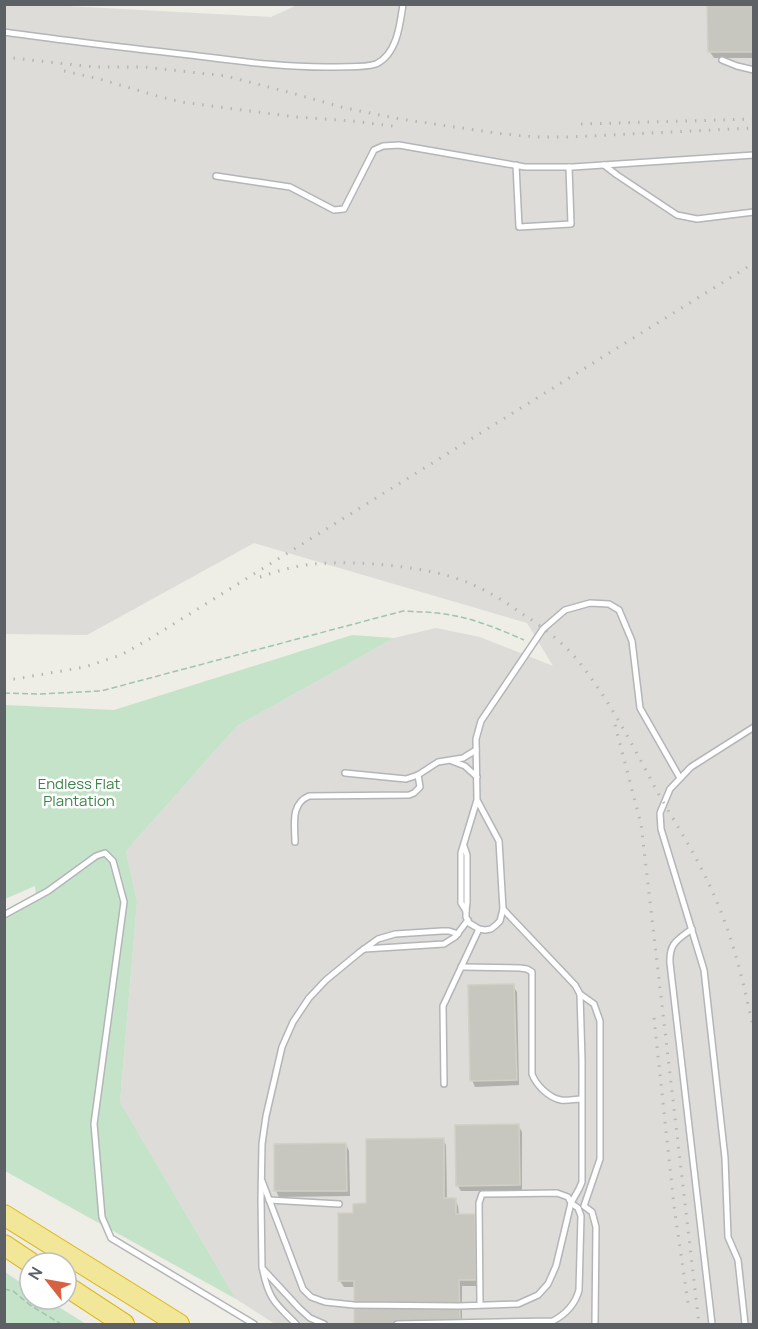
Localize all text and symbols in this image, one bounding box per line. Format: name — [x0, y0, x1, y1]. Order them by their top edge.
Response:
park label: Endless Flat Plantation — [38, 773, 120, 811]
north arrow — [18, 1251, 78, 1311]
text: N — [23, 1263, 48, 1284]

